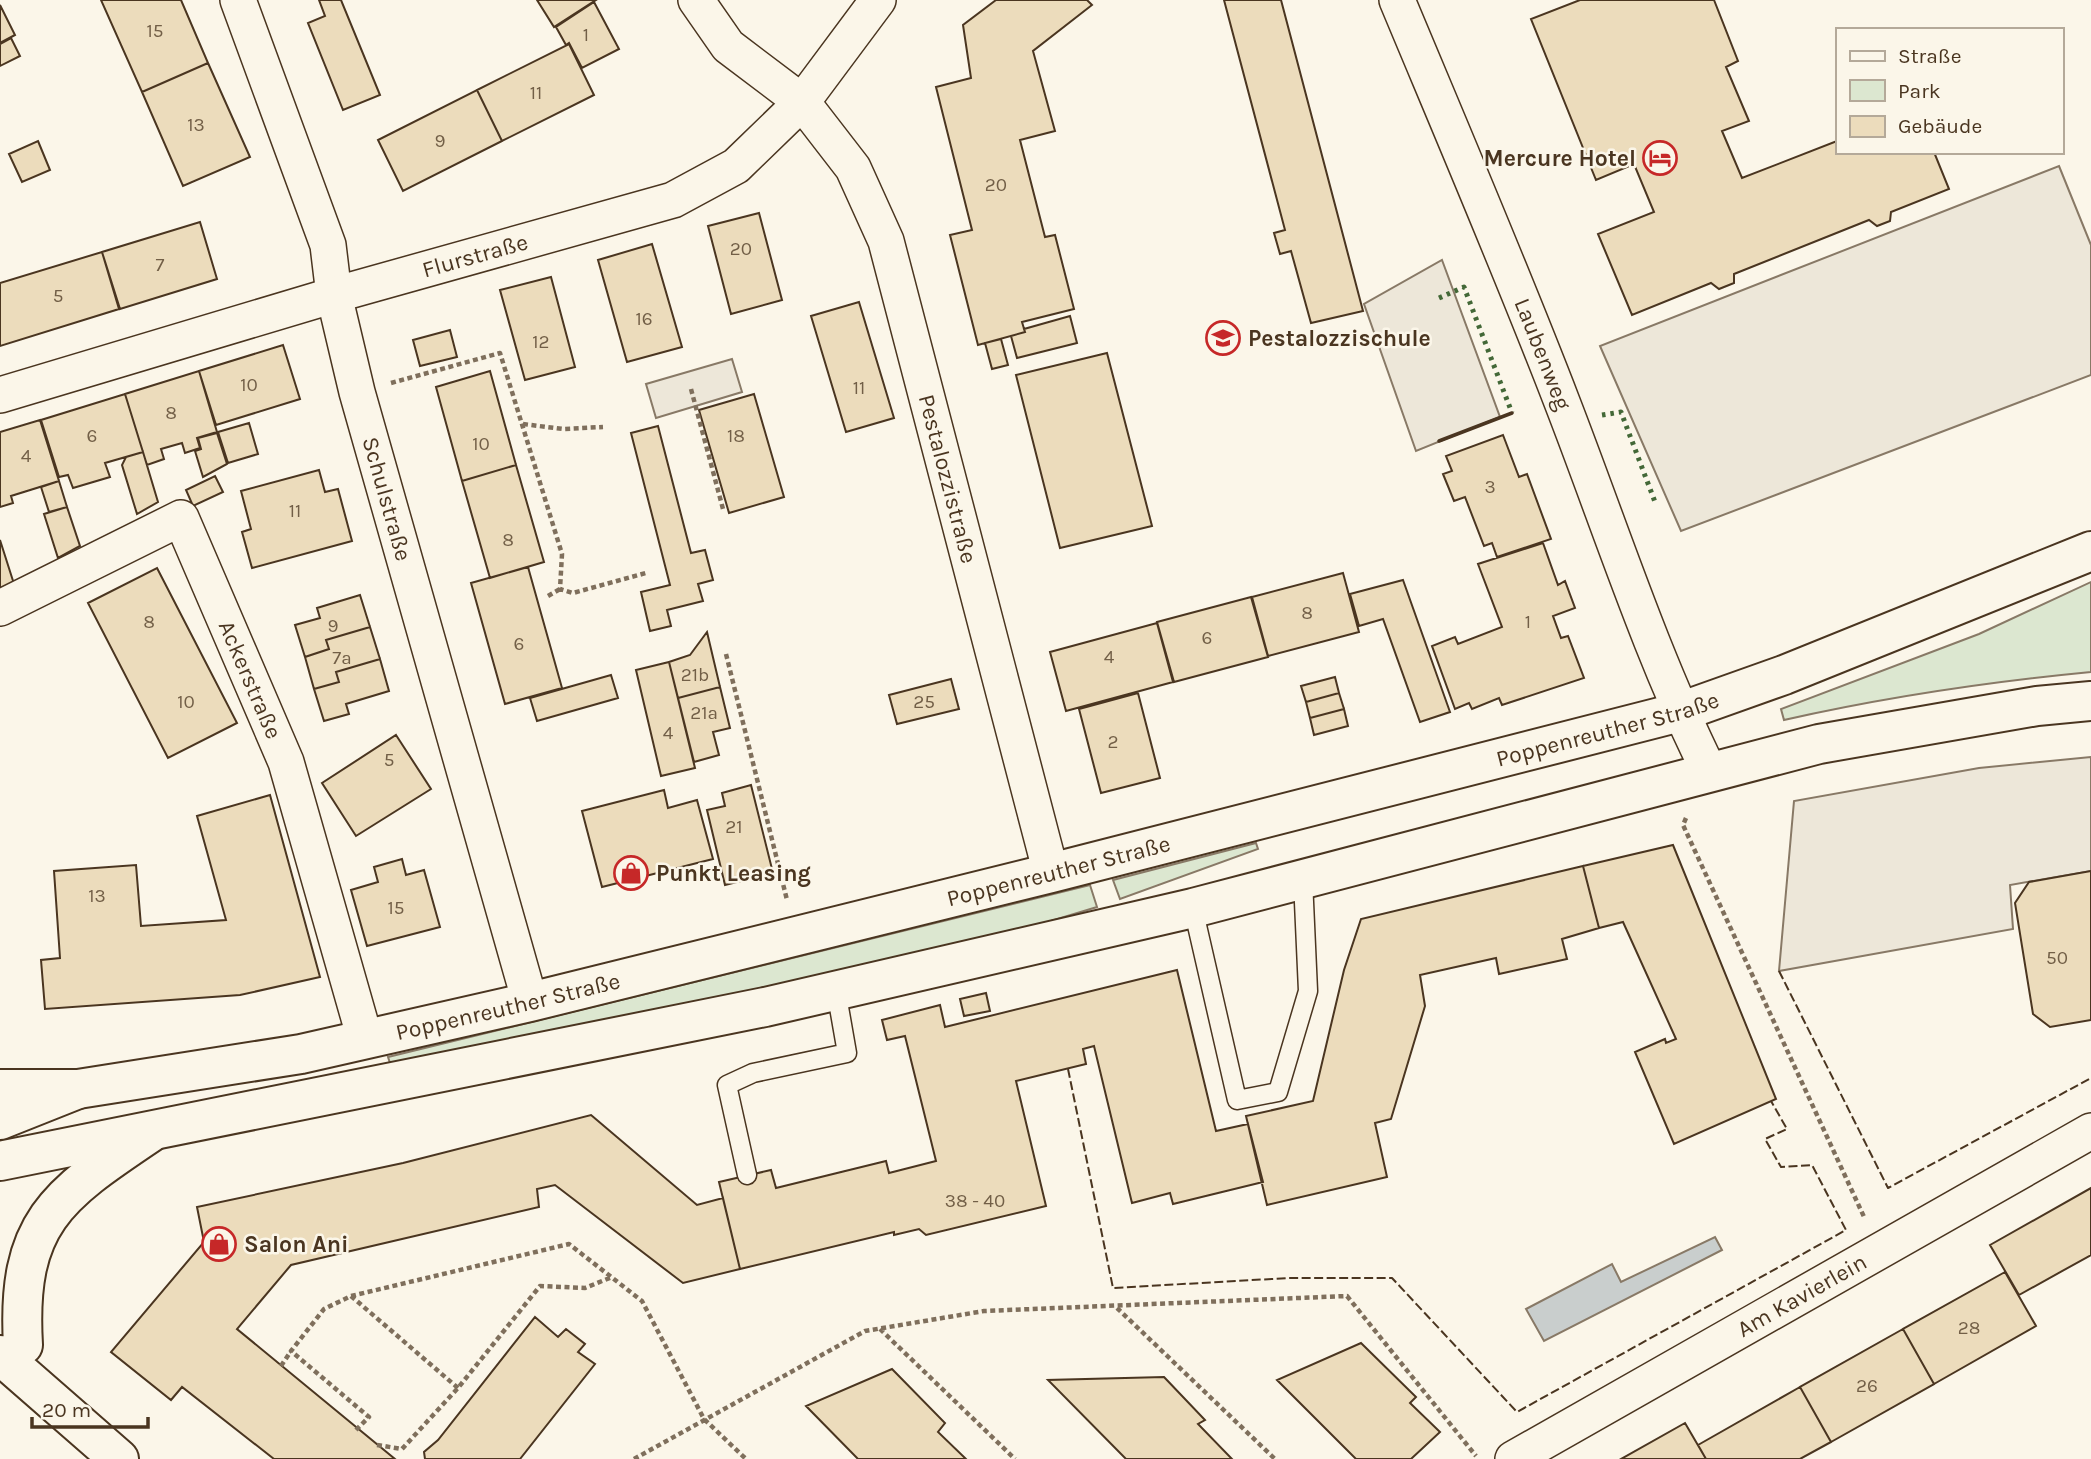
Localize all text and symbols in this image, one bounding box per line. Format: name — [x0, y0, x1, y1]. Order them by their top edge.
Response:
house number: 15 — [146, 20, 164, 42]
house number: 1 — [583, 24, 589, 46]
legend — [1836, 28, 2063, 154]
text: Straße — [1898, 44, 1961, 68]
text: Park — [1898, 79, 1941, 103]
house number: 11 — [530, 82, 542, 104]
house number: 13 — [187, 114, 205, 136]
text: Gebäude — [1898, 114, 1982, 138]
house number: 9 — [434, 130, 446, 152]
hotel icon: Mercure Hotel — [1641, 139, 1679, 177]
place label: Mercure Hotel — [1484, 145, 1636, 172]
house number: 20 — [985, 174, 1007, 196]
street label: Flurstraße — [419, 228, 531, 283]
house number: 20 — [730, 238, 752, 260]
house number: 7 — [156, 254, 165, 276]
house number: 5 — [53, 285, 63, 307]
street label: Laubenweg — [1509, 294, 1577, 414]
house number: 16 — [635, 308, 653, 330]
school or university icon: Pestalozzischule — [1204, 319, 1242, 357]
place label: Pestalozzischule — [1248, 325, 1431, 352]
house number: 12 — [532, 331, 550, 353]
house number: 10 — [240, 374, 258, 396]
house number: 11 — [853, 377, 865, 399]
street label: Pestalozzistraße — [913, 391, 983, 566]
house number: 8 — [165, 402, 177, 424]
house number: 6 — [87, 425, 97, 447]
house number: 18 — [727, 425, 745, 447]
house number: 10 — [472, 433, 490, 455]
street label: Schulstraße — [357, 434, 418, 564]
house number: 4 — [21, 445, 32, 467]
house number: 3 — [1484, 476, 1496, 498]
house number: 11 — [289, 500, 301, 522]
house number: 8 — [502, 529, 514, 551]
house number: 8 — [1301, 602, 1313, 624]
house number: 8 — [143, 611, 155, 633]
house number: 1 — [1525, 611, 1531, 633]
house number: 9 — [327, 615, 339, 637]
street label: Ackerstraße — [213, 616, 288, 743]
house number: 6 — [1202, 627, 1212, 649]
house number: 6 — [514, 633, 524, 655]
house number: 4 — [1104, 646, 1115, 668]
house number: 7a — [332, 647, 352, 669]
house number: 21b — [681, 664, 709, 686]
street label: Poppenreuther Straße — [1493, 686, 1722, 772]
house number: 10 — [177, 691, 195, 713]
house number: 25 — [913, 691, 935, 713]
house number: 21a — [690, 702, 718, 724]
house number: 4 — [663, 722, 674, 744]
house number: 2 — [1107, 731, 1119, 753]
house number: 5 — [384, 749, 394, 771]
house number: 21 — [725, 816, 743, 838]
street label: Poppenreuther Straße — [944, 830, 1173, 912]
shop icon: Punkt Leasing — [612, 854, 650, 892]
place label: Punkt Leasing — [656, 860, 811, 887]
house number: 13 — [88, 885, 106, 907]
house number: 15 — [387, 897, 405, 919]
house number: 50 — [2046, 947, 2068, 969]
street label: Poppenreuther Straße — [393, 967, 623, 1046]
house number: 38 - 40 — [945, 1190, 1005, 1212]
shop icon: Salon Ani — [200, 1225, 238, 1263]
place label: Salon Ani — [244, 1231, 349, 1258]
street label: Am Kavierlein — [1732, 1248, 1871, 1343]
house number: 28 — [1958, 1317, 1980, 1339]
house number: 26 — [1856, 1375, 1878, 1397]
scale bar — [32, 1386, 147, 1430]
text: 20 m — [42, 1398, 91, 1422]

